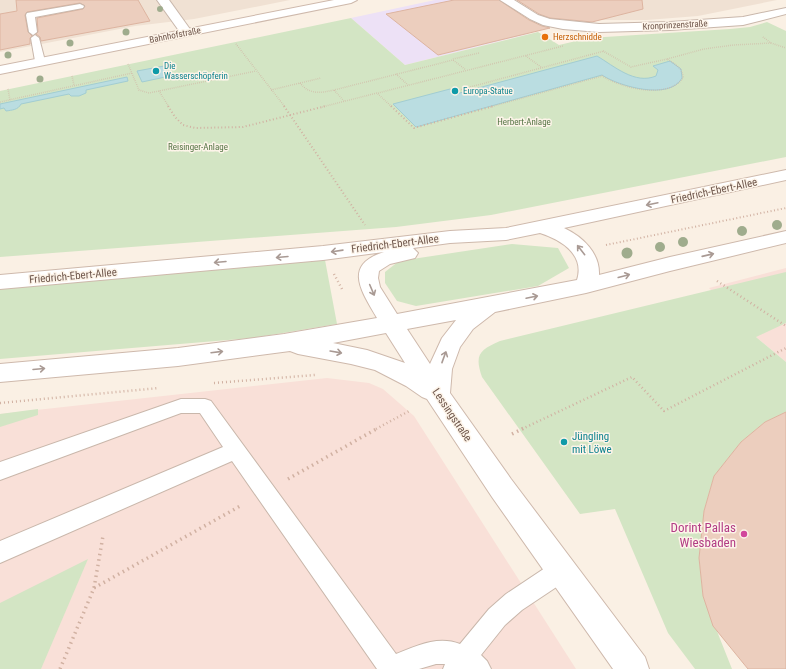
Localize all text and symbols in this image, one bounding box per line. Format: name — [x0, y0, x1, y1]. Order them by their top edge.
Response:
street label: Kronprinzenstraße — [642, 18, 708, 32]
street label: Bahnhofstraße — [148, 25, 202, 45]
marker: Herzschnidde — [540, 32, 550, 42]
place label: Herzschnidde — [553, 32, 602, 42]
place label: Die Wasserschöpferin — [164, 61, 228, 81]
marker: Die Wasserschöpferin — [151, 66, 161, 76]
marker: Europa-Statue — [450, 86, 460, 96]
place label: Europa-Statue — [463, 86, 513, 96]
park label: Herbert-Anlage — [497, 117, 551, 127]
park label: Reisinger-Anlage — [168, 142, 228, 152]
street label: Friedrich-Ebert-Allee — [670, 175, 758, 207]
one-way arrow — [646, 201, 659, 209]
street label: Friedrich-Ebert-Allee — [351, 232, 439, 256]
one-way arrow — [577, 245, 585, 256]
one-way arrow — [331, 247, 344, 255]
one-way arrow — [701, 250, 714, 258]
one-way arrow — [276, 253, 289, 260]
one-way arrow — [214, 259, 227, 266]
street label: Friedrich-Ebert-Allee — [29, 266, 117, 286]
one-way arrow — [617, 272, 630, 279]
one-way arrow — [369, 284, 377, 296]
one-way arrow — [525, 293, 538, 301]
one-way arrow — [210, 348, 223, 355]
one-way arrow — [329, 348, 342, 356]
one-way arrow — [441, 351, 449, 363]
one-way arrow — [32, 366, 45, 373]
street label: Lessingstraße — [429, 386, 475, 444]
place label: Jüngling mit Löwe — [572, 430, 612, 456]
marker: Jüngling mit Löwe — [559, 437, 569, 447]
place label: Dorint Pallas Wiesbaden — [670, 520, 736, 550]
marker: Dorint Pallas Wiesbaden — [739, 529, 749, 539]

